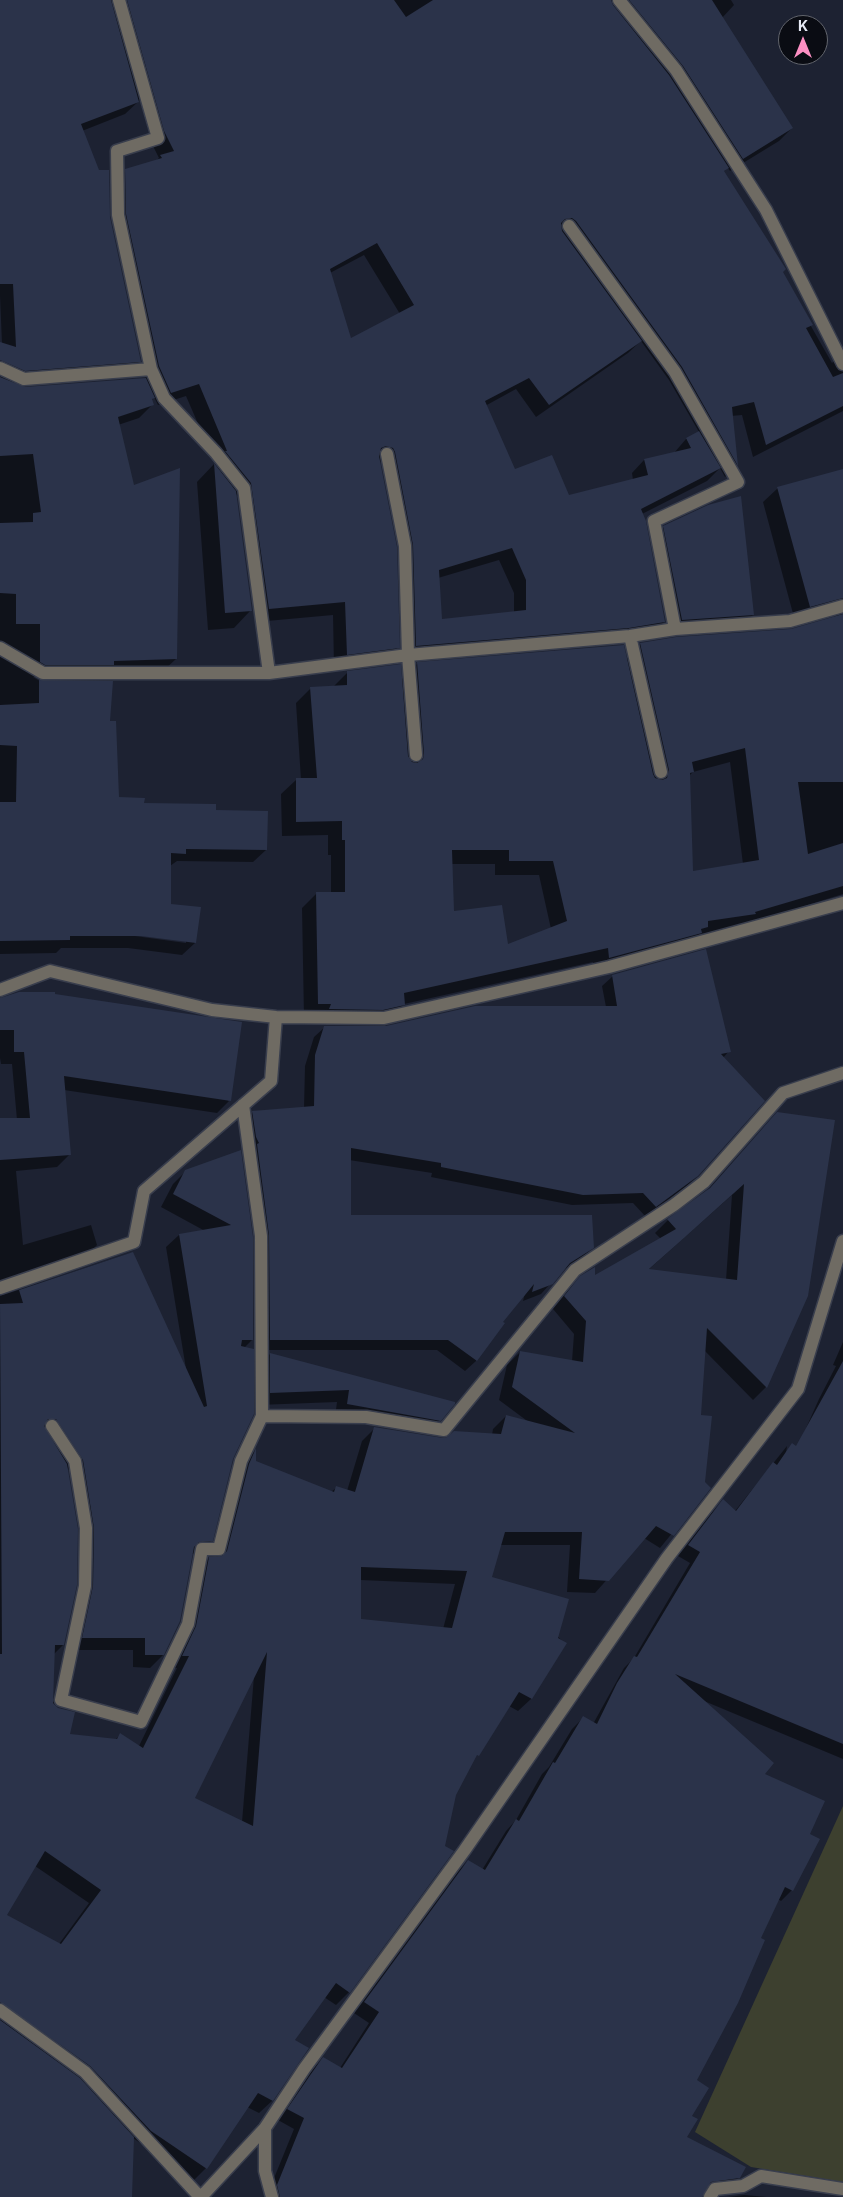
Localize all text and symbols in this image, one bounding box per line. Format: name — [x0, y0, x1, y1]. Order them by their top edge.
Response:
north arrow — [778, 15, 828, 65]
text: K — [798, 17, 808, 34]

